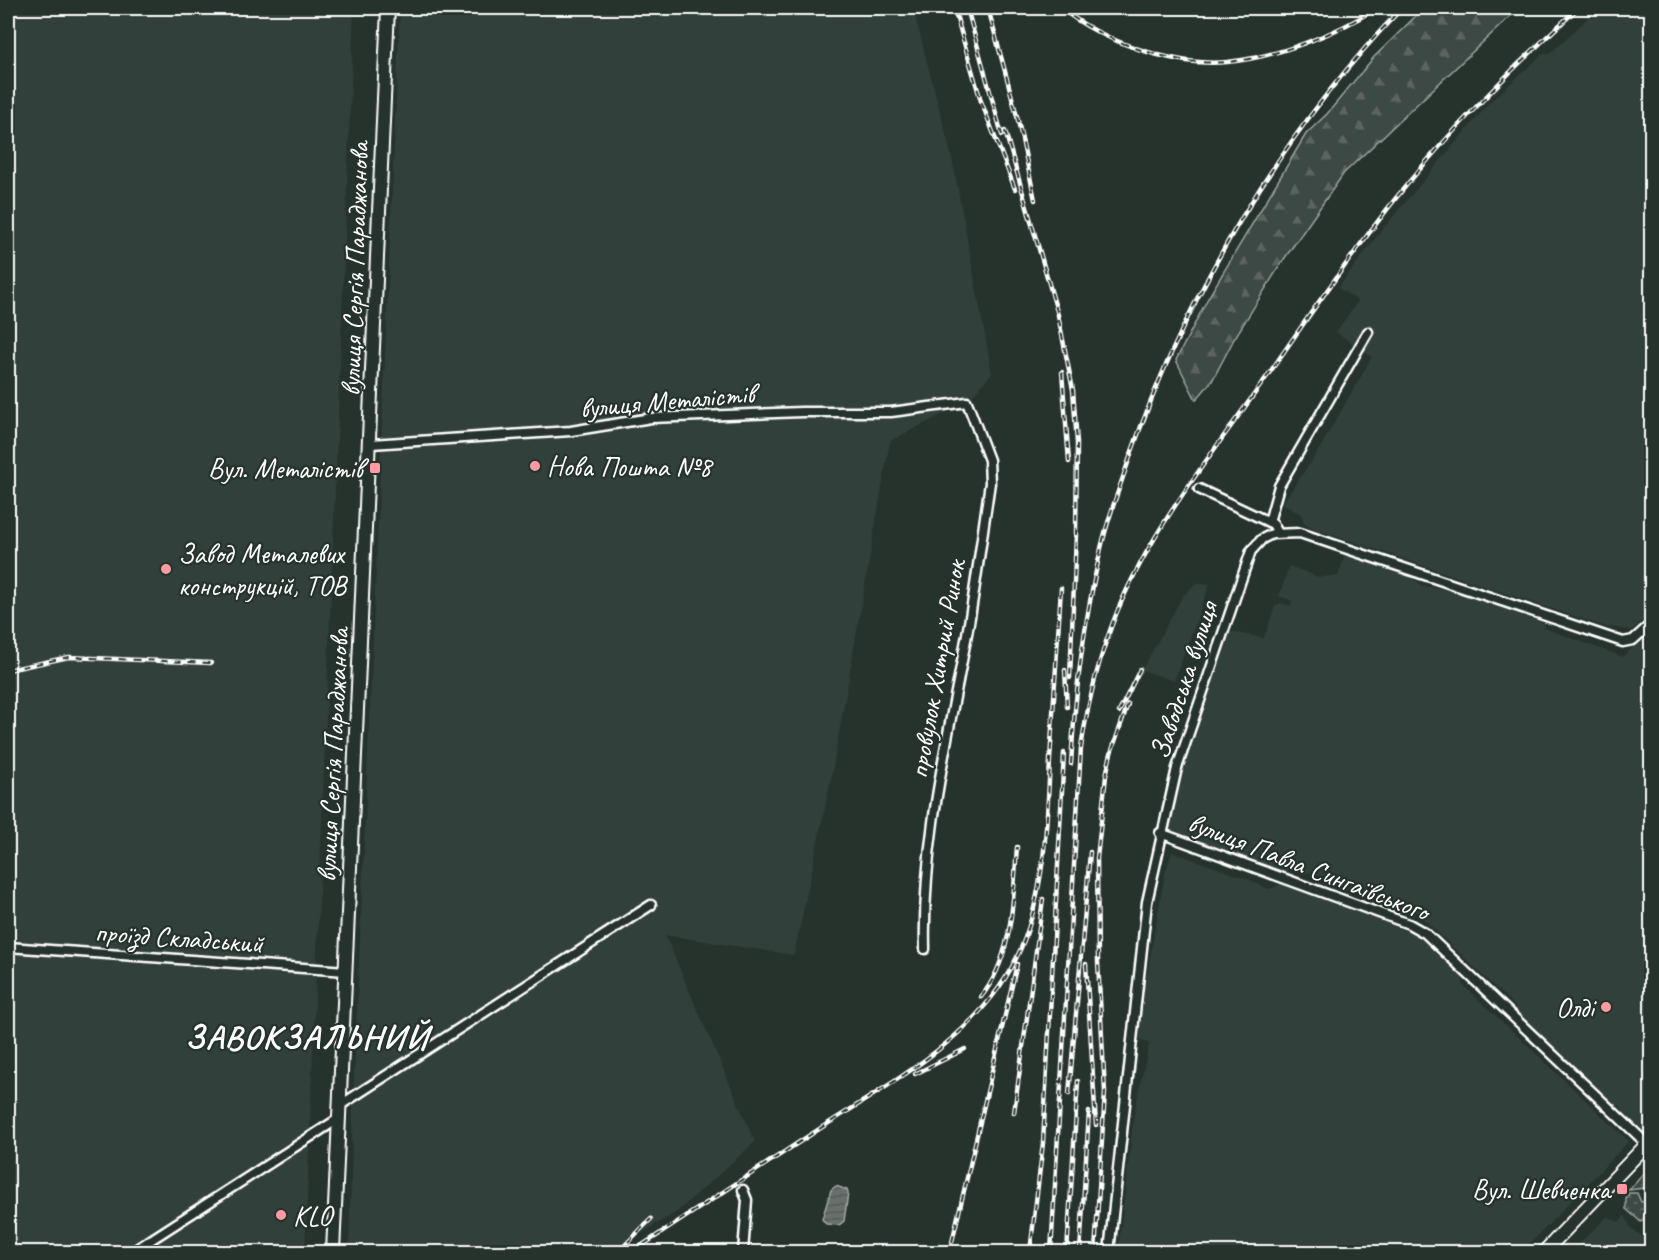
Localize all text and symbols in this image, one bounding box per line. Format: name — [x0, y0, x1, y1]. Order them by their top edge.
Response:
street label: вулиця Сергія Параджанова — [333, 139, 377, 397]
street label: вулиця Металістів — [578, 375, 762, 426]
place label: Нова Пошта №8 — [547, 449, 714, 484]
place label: Вул. Металістів — [208, 451, 370, 486]
marker: Нова Пошта №8 — [528, 459, 542, 473]
marker: Вул. Металістів — [368, 461, 382, 475]
place label: Завод Металевих конструкцій, ТОВ — [178, 536, 349, 603]
street label: провулок Хитрий Ринок — [900, 555, 973, 781]
marker: Завод Металевих конструкцій, ТОВ — [159, 562, 173, 576]
street label: Заводська вулиця — [1142, 595, 1226, 763]
street label: вулиця Сергія Параджанова — [308, 625, 357, 883]
street label: вулиця Павла Сингаївського — [1183, 804, 1437, 930]
street label: проїзд Складський — [94, 914, 266, 962]
place label: Олді — [1556, 990, 1598, 1025]
marker: Олді — [1599, 1000, 1613, 1014]
district label: ЗАВОКЗАЛЬНИЙ — [185, 1015, 434, 1058]
place label: Вул. Шевченка — [1472, 1172, 1613, 1207]
marker: Вул. Шевченка — [1615, 1182, 1629, 1196]
place label: KLO — [293, 1198, 335, 1233]
marker: KLO — [274, 1208, 288, 1222]

